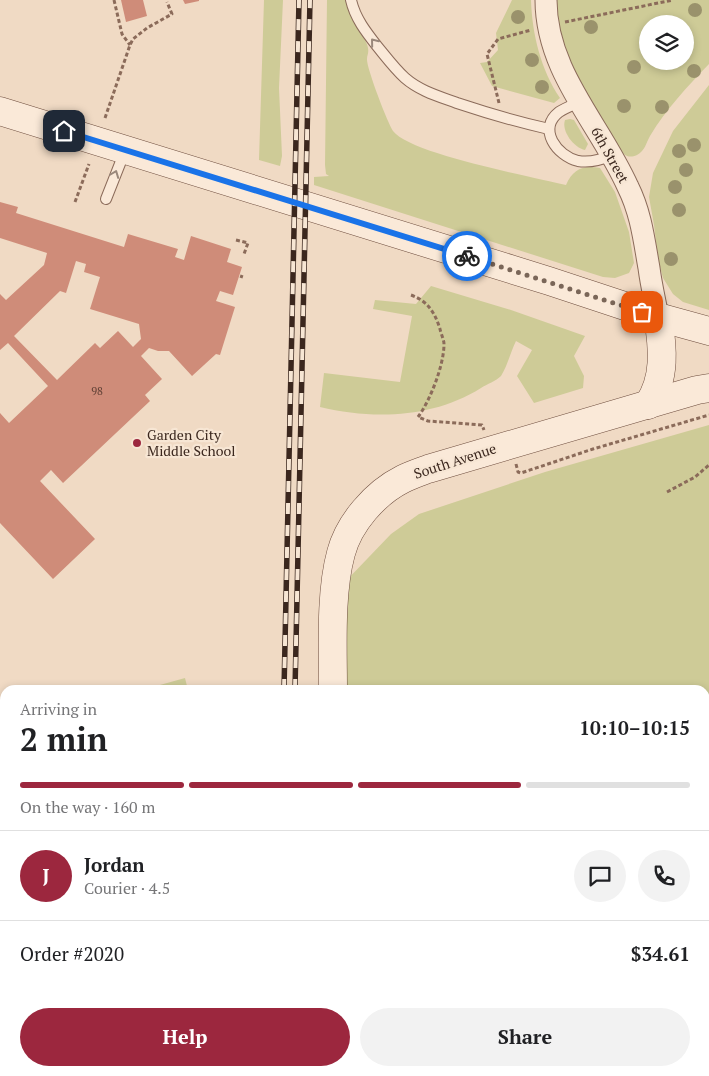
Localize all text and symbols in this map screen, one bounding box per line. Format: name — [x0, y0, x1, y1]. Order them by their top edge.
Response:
map controls — [639, 15, 694, 70]
button: layers — [639, 15, 694, 70]
one-way arrow — [371, 39, 379, 48]
pin — [43, 110, 85, 152]
icon: home — [50, 117, 78, 145]
street label: 6th Street — [587, 123, 634, 187]
one-way arrow — [110, 171, 120, 179]
courier — [442, 231, 492, 281]
icon: bike — [453, 242, 481, 270]
pin — [621, 291, 663, 333]
icon: bag — [628, 298, 656, 326]
house number: 98 — [91, 384, 103, 398]
place label: Garden City Middle School — [147, 425, 236, 460]
marker: Garden City Middle School — [131, 437, 143, 449]
street label: South Avenue — [411, 438, 499, 483]
text: Arriving in — [20, 698, 97, 720]
text: 10:10–10:15 — [579, 715, 690, 740]
text: 2 min — [20, 718, 108, 760]
text: On the way · 160 m — [20, 796, 155, 818]
button: chat — [574, 850, 626, 902]
button: phone — [638, 850, 690, 902]
text: Jordan — [84, 852, 145, 877]
text: J — [43, 863, 49, 888]
text: Courier · 4.5 — [84, 877, 170, 899]
text: Order #2020 — [20, 941, 124, 966]
text: $34.61 — [631, 941, 690, 966]
button: Help — [20, 1008, 350, 1066]
button: Share — [360, 1008, 690, 1066]

